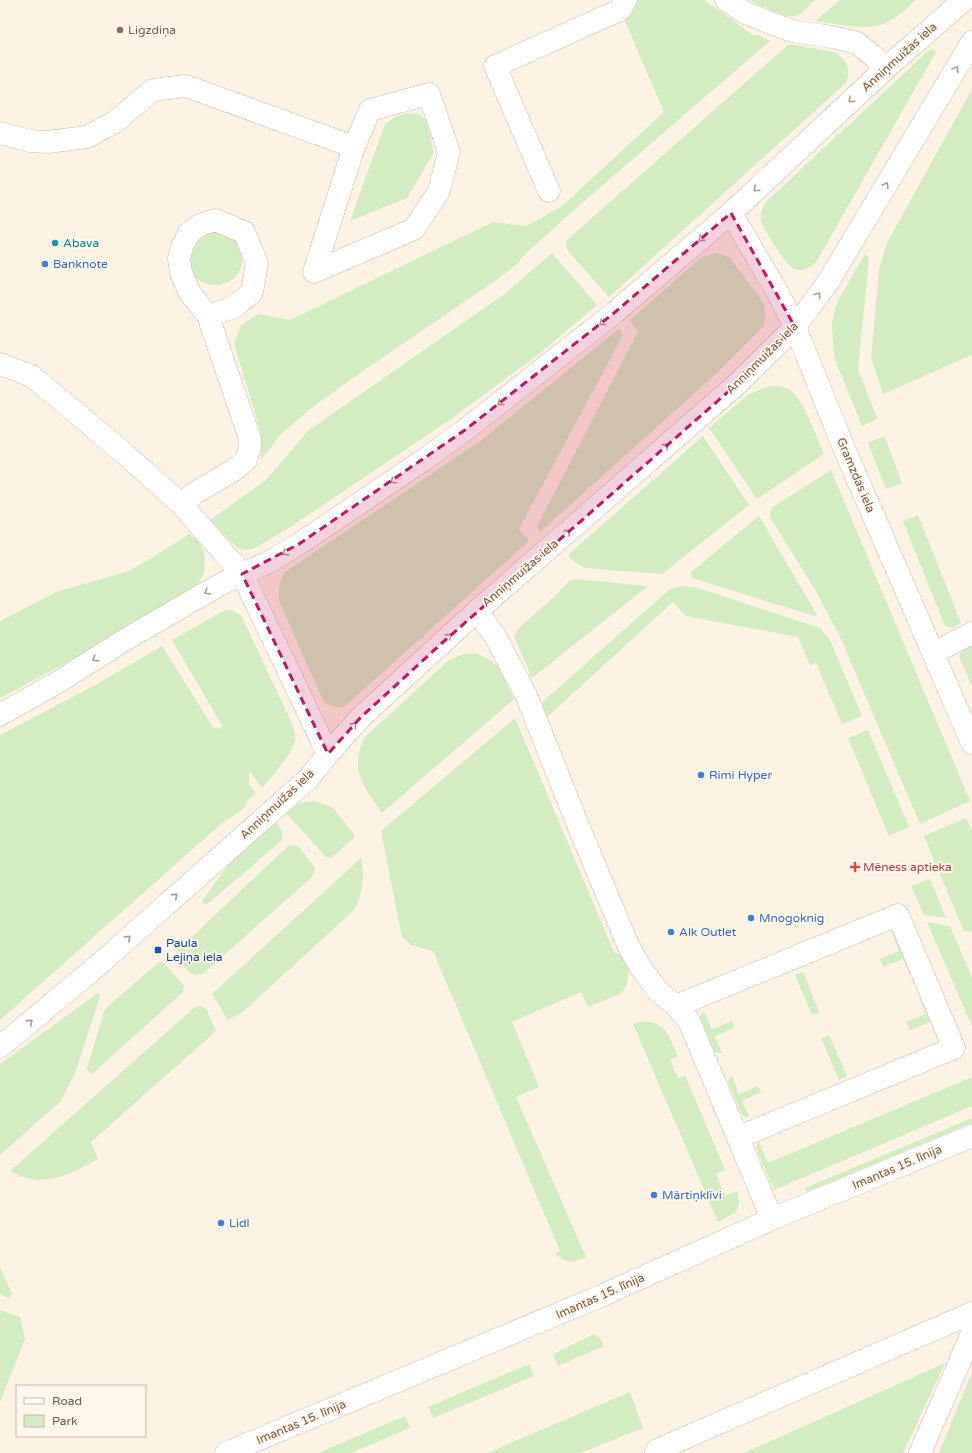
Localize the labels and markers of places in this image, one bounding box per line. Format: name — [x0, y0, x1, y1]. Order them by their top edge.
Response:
place label: Ligzdiņa — [128, 23, 176, 37]
marker: Ligzdiņa — [115, 25, 125, 35]
place label: Abava — [63, 236, 99, 250]
marker: Abava — [50, 238, 60, 248]
place label: Banknote — [53, 257, 108, 271]
marker: Banknote — [40, 259, 50, 269]
place label: Rimi Hyper — [709, 768, 772, 782]
marker: Rimi Hyper — [696, 770, 706, 780]
place label: Mēness aptieka — [863, 860, 952, 874]
marker: Mēness aptieka — [850, 862, 860, 872]
place label: Mnogoknig — [759, 911, 824, 925]
marker: Mnogoknig — [746, 913, 756, 923]
place label: Alk Outlet — [679, 925, 737, 939]
marker: Alk Outlet — [666, 927, 676, 937]
place label: Paula Lejiņa iela — [166, 936, 222, 964]
marker: Paula Lejiņa iela — [153, 945, 163, 955]
place label: Mārtiņklīvi — [662, 1188, 722, 1202]
marker: Mārtiņklīvi — [649, 1190, 659, 1200]
place label: Lidl — [229, 1216, 249, 1230]
marker: Lidl — [216, 1218, 226, 1228]

